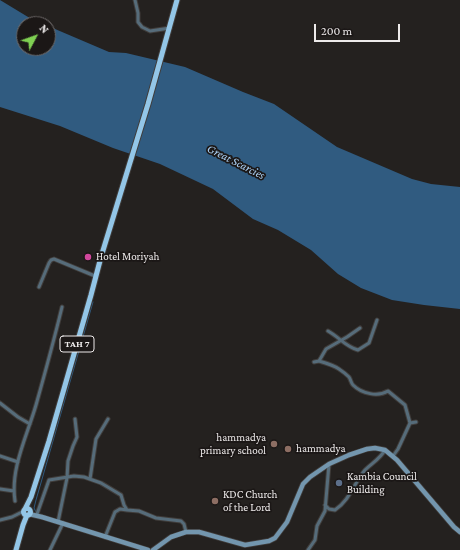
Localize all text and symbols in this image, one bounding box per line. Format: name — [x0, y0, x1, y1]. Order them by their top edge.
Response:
north arrow — [16, 16, 56, 56]
scale bar — [316, 16, 402, 42]
text: N — [37, 22, 51, 36]
text: 200 m — [321, 24, 352, 38]
water label: Great Scarcies — [205, 141, 267, 183]
place label: Hotel Moriyah — [96, 250, 159, 264]
marker: Hotel Moriyah — [83, 252, 93, 262]
road number: TAH 7 — [60, 336, 94, 352]
place label: hammadya primary school — [200, 431, 266, 457]
marker: hammadya primary school — [269, 439, 279, 449]
place label: hammadya — [296, 442, 346, 456]
marker: hammadya — [283, 444, 293, 454]
place label: Kambia Council Building — [347, 470, 417, 496]
marker: Kambia Council Building — [334, 478, 344, 488]
place label: KDC Church of the Lord — [223, 488, 278, 514]
marker: KDC Church of the Lord — [210, 496, 220, 506]

